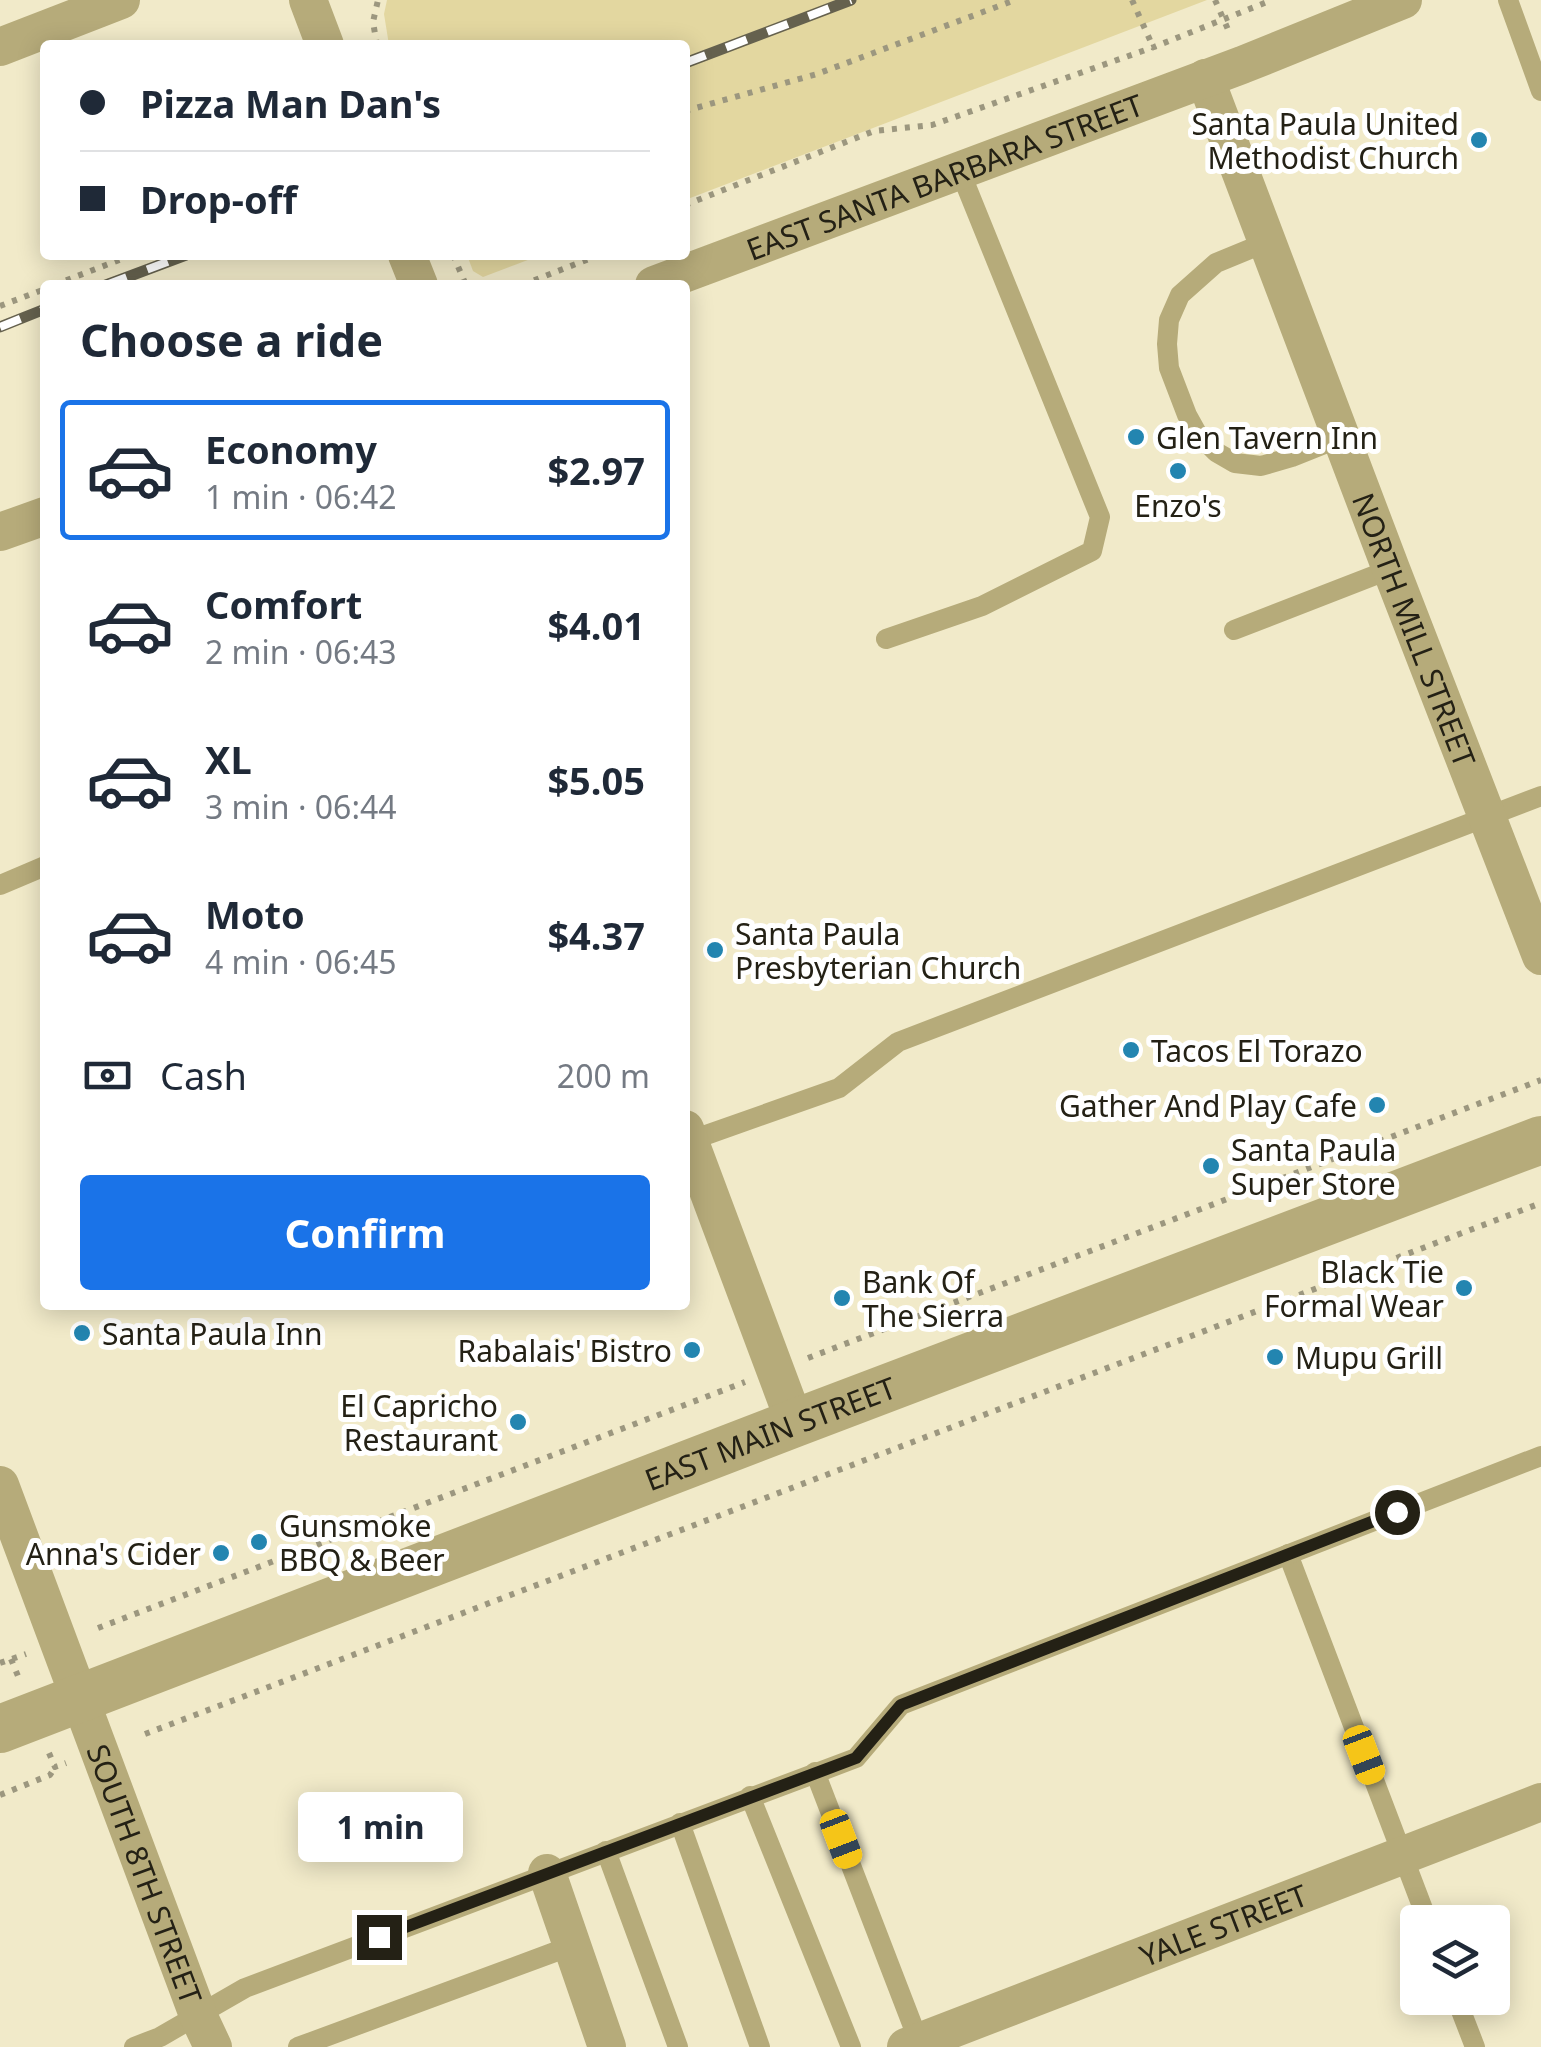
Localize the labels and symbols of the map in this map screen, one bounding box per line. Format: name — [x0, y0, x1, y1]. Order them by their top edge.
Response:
street label: EAST SANTA BARBARA STREET — [740, 83, 1149, 269]
place label: Santa Paula United Methodist Church — [1191, 103, 1459, 178]
marker: Santa Paula United Methodist Church — [1468, 129, 1490, 151]
place label: Glen Tavern Inn — [1156, 417, 1378, 458]
marker: Glen Tavern Inn — [1125, 426, 1147, 448]
marker: Enzo's — [1167, 460, 1189, 482]
place label: Enzo's — [1134, 485, 1222, 526]
street label: NORTH MILL STREET — [1343, 487, 1486, 773]
place label: Santa Paula Presbyterian Church — [735, 913, 1021, 988]
marker: Santa Paula Presbyterian Church — [704, 939, 726, 961]
place label: Tacos El Torazo — [1151, 1030, 1363, 1071]
marker: Tacos El Torazo — [1120, 1039, 1142, 1061]
place label: Gather And Play Cafe — [1059, 1085, 1357, 1126]
marker: Gather And Play Cafe — [1366, 1094, 1388, 1116]
place label: Santa Paula Super Store — [1231, 1129, 1396, 1204]
marker: Santa Paula Super Store — [1200, 1155, 1222, 1177]
place label: Black Tie Formal Wear — [1264, 1251, 1444, 1326]
place label: Bank Of The Sierra — [862, 1261, 1004, 1336]
marker: Black Tie Formal Wear — [1453, 1277, 1475, 1299]
marker: Bank Of The Sierra — [831, 1287, 853, 1309]
place label: Santa Paula Inn — [102, 1313, 322, 1354]
marker: Santa Paula Inn — [71, 1322, 93, 1344]
place label: Rabalais' Bistro — [458, 1330, 672, 1371]
place label: Mupu Grill — [1295, 1337, 1443, 1378]
marker: Rabalais' Bistro — [681, 1339, 703, 1361]
marker: Mupu Grill — [1264, 1346, 1286, 1368]
street label: EAST MAIN STREET — [638, 1366, 902, 1500]
place label: El Capricho Restaurant — [340, 1385, 498, 1460]
marker: El Capricho Restaurant — [507, 1411, 529, 1433]
route start — [1375, 1490, 1420, 1535]
place label: Gunsmoke BBQ & Beer — [279, 1505, 445, 1580]
marker: Gunsmoke BBQ & Beer — [248, 1531, 270, 1553]
place label: Anna's Cider — [26, 1533, 201, 1574]
marker: Anna's Cider — [210, 1542, 232, 1564]
car — [1339, 1722, 1389, 1788]
street label: SOUTH 8TH STREET — [78, 1738, 213, 2010]
callout: 1 min — [296, 1792, 462, 1862]
car — [816, 1806, 866, 1872]
street label: YALE STREET — [1133, 1874, 1313, 1976]
route end — [357, 1915, 402, 1960]

